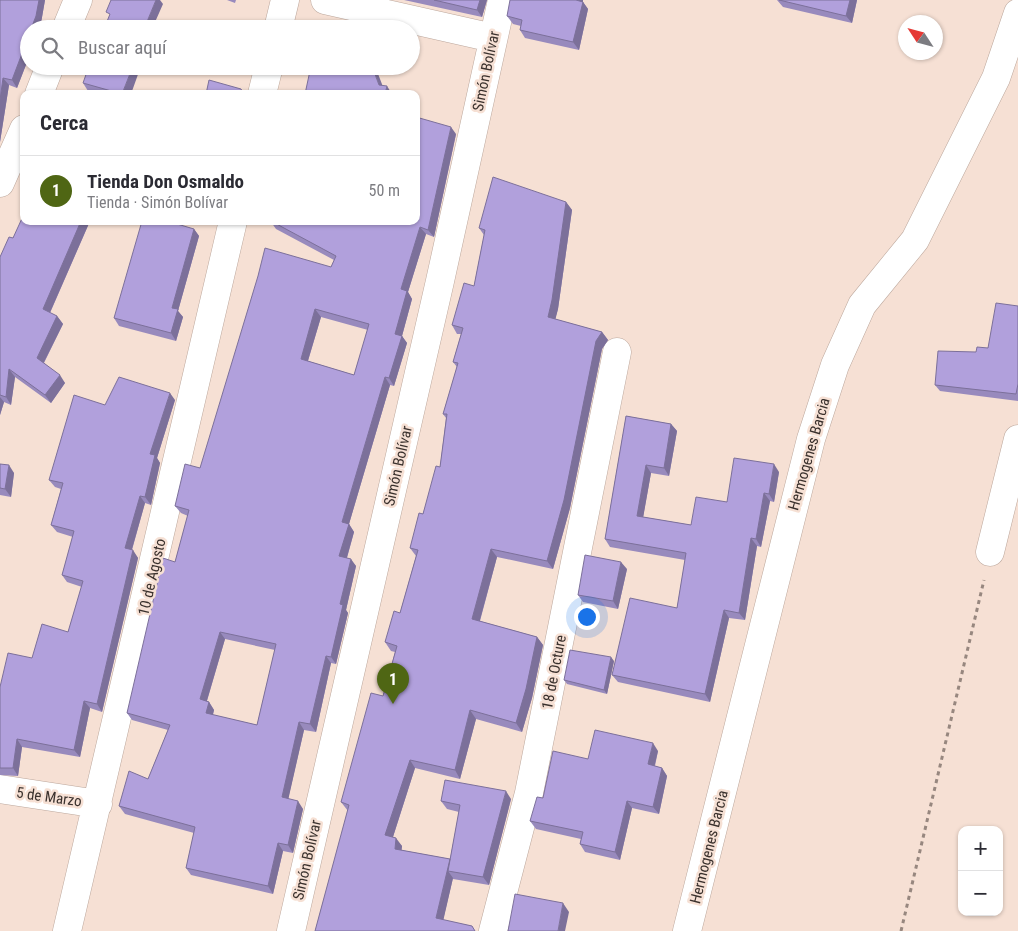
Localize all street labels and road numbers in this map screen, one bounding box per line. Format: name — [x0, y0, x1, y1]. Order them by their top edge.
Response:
street label: Simón Bolívar — [469, 29, 503, 113]
street label: Hermogenes Barcia — [784, 396, 834, 512]
street label: Simón Bolívar — [380, 424, 416, 508]
street label: 10 de Agosto — [134, 537, 170, 617]
street label: 18 de Octure — [538, 633, 570, 711]
street label: 5 de Marzo — [15, 784, 83, 810]
street label: Hermogenes Barcia — [686, 788, 732, 906]
street label: Simón Bolívar — [289, 818, 325, 902]

